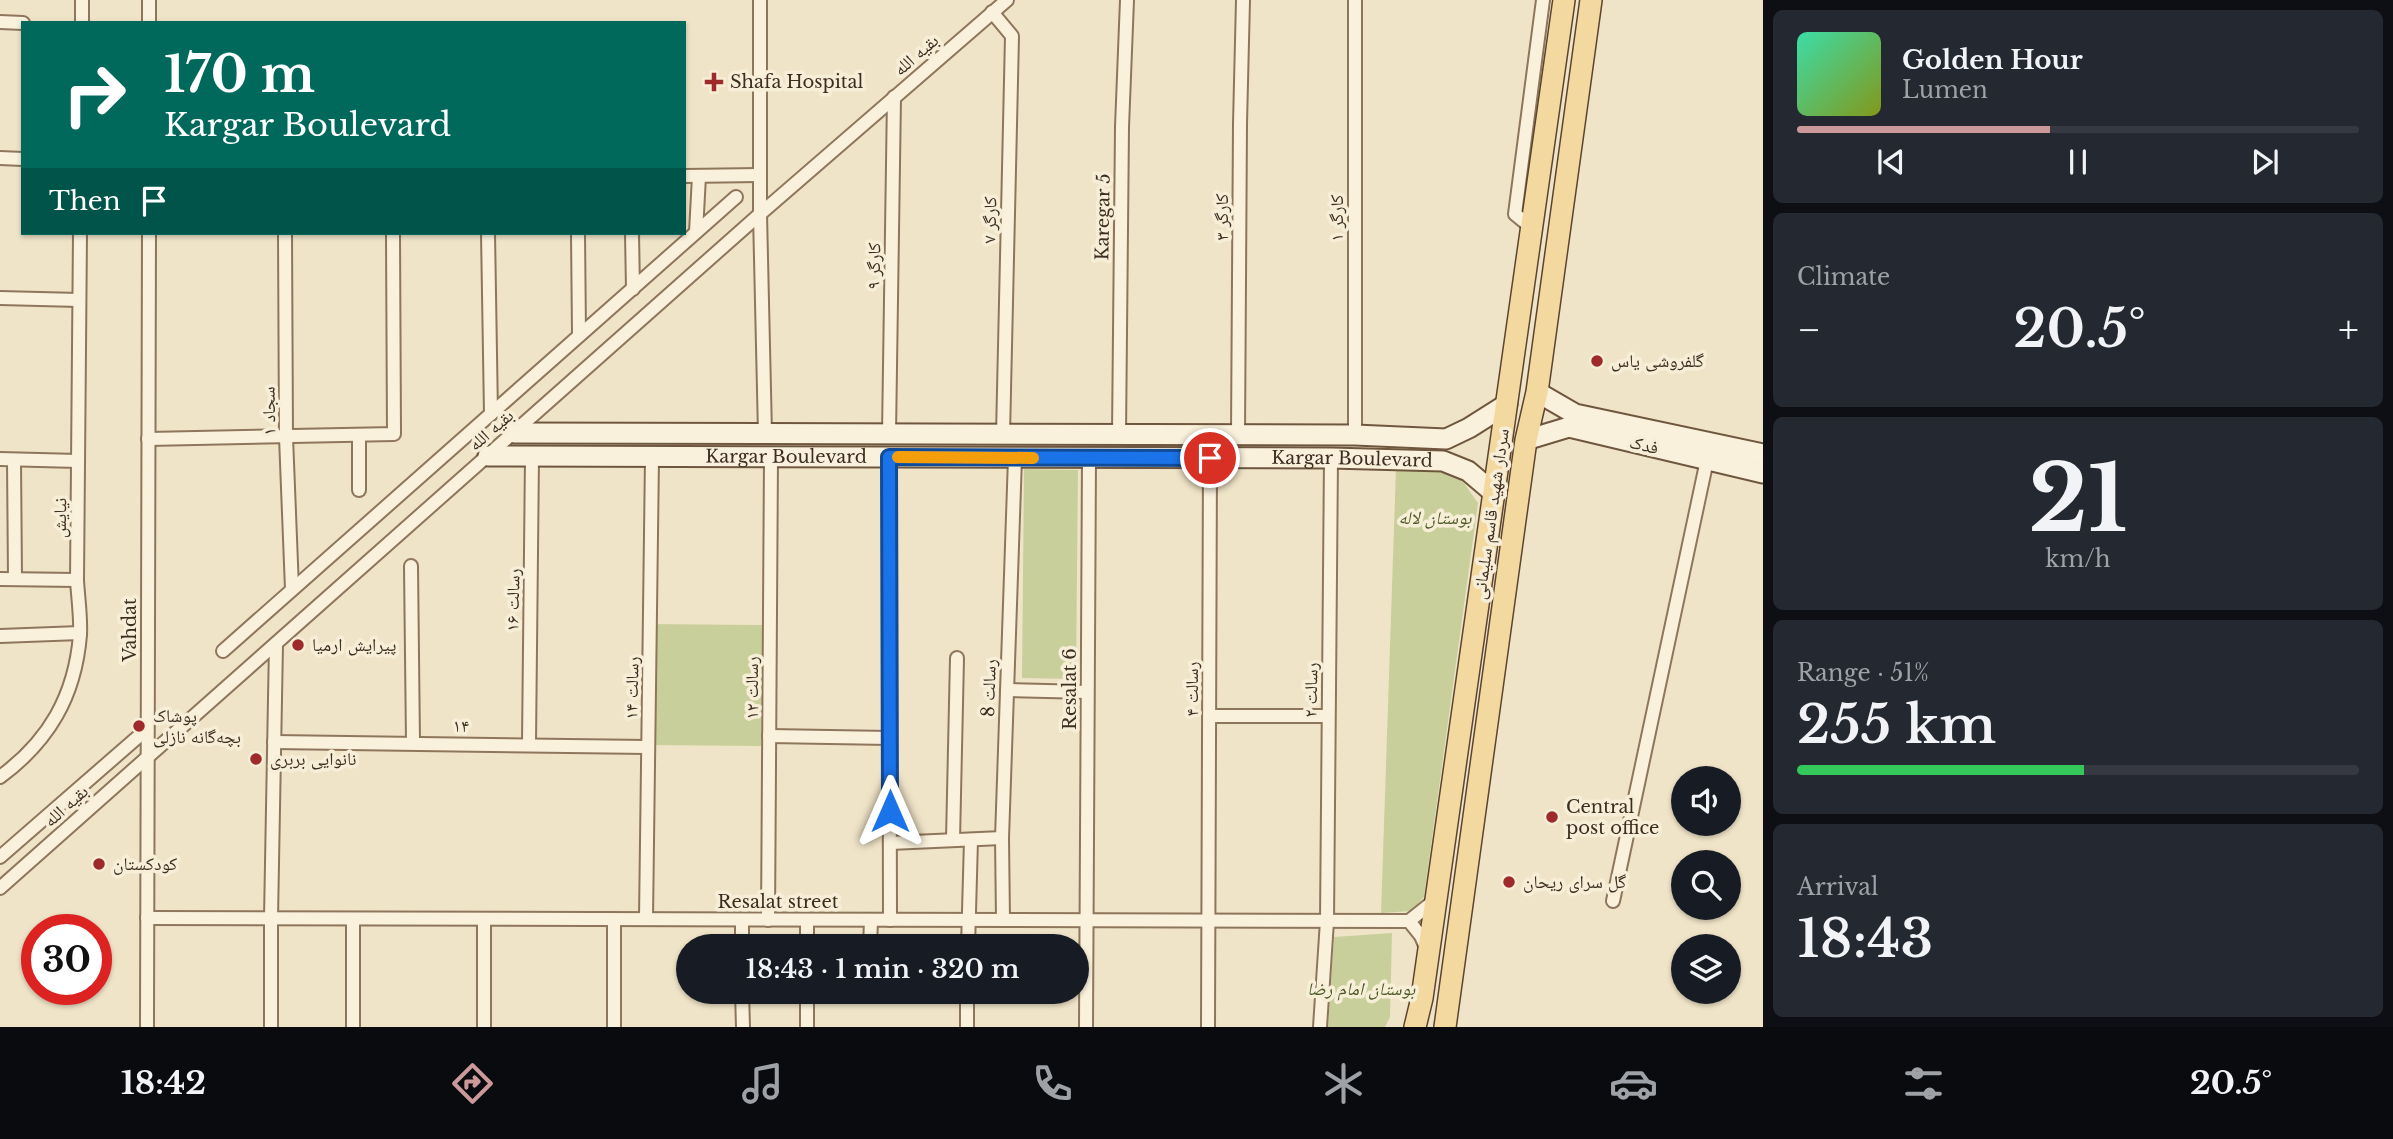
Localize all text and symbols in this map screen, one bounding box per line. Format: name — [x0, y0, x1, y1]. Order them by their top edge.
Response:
street label: بقیه الله — [889, 29, 943, 80]
text: 170 m — [164, 44, 315, 105]
text: Golden Hour — [1902, 44, 2083, 76]
icon: right — [49, 49, 140, 140]
place label: Shafa Hospital — [730, 71, 864, 93]
marker: Shafa Hospital — [704, 72, 724, 92]
text: Lumen — [1902, 76, 1988, 104]
text: Kargar Boulevard — [164, 105, 451, 145]
icon: previous — [1872, 143, 1910, 181]
icon: pause — [2059, 143, 2097, 181]
icon: next — [2246, 143, 2284, 181]
street label: Karegar 5 — [1091, 173, 1115, 261]
icon: arrive — [135, 182, 173, 220]
text: Then — [49, 185, 121, 217]
street label: کارگر ۳ — [1211, 193, 1233, 240]
street label: کارگر ۱ — [1326, 194, 1348, 241]
street label: کارگر ۷ — [979, 196, 1001, 244]
street label: کارگر ۹ — [863, 242, 885, 290]
text: Climate — [1797, 263, 1890, 291]
text: 20.5° — [2013, 297, 2146, 361]
text: − — [1797, 306, 1821, 353]
text: + — [2338, 306, 2359, 353]
place label: گلفروشی یاس — [1611, 350, 1704, 372]
marker: گلفروشی یاس — [1589, 353, 1605, 369]
street label: سجاد ۱ — [258, 386, 280, 436]
street label: بقیه الله — [464, 404, 518, 455]
street label: سردار شهید قاسم سلیمانی — [1468, 427, 1515, 601]
pin — [1180, 428, 1240, 488]
street label: فدک — [1627, 431, 1661, 459]
icon: arrive — [1191, 439, 1229, 477]
text: 21 — [2029, 443, 2127, 556]
street label: Kargar Boulevard — [705, 446, 867, 468]
street label: Kargar Boulevard — [1271, 447, 1433, 472]
street label: نیایش — [49, 498, 71, 538]
park label: بوستان لاله — [1398, 507, 1473, 529]
text: km/h — [2045, 545, 2111, 573]
street label: رسالت ۱۶ — [501, 568, 525, 632]
street label: Vahdat — [119, 598, 141, 663]
place label: پیرایش ارمیا — [312, 634, 396, 656]
marker: پیرایش ارمیا — [290, 637, 306, 653]
street label: Resalat 6 — [1059, 648, 1081, 730]
street label: رسالت ۱۴ — [620, 656, 644, 720]
street label: رسالت ۱۲ — [741, 656, 763, 720]
street label: رسالت 8 — [977, 659, 1001, 717]
text: Range · 51% — [1797, 659, 1929, 687]
street label: رسالت ۴ — [1181, 661, 1203, 717]
street label: رسالت ۲ — [1300, 662, 1322, 718]
text: 255 km — [1797, 693, 1996, 757]
place label: پوشاک بچه‌گانه نازلی — [153, 705, 241, 748]
street label: ۱۴ — [453, 715, 469, 737]
marker: پوشاک بچه‌گانه نازلی — [131, 718, 147, 734]
place label: نانوایی بربری — [270, 748, 356, 770]
marker: نانوایی بربری — [248, 751, 264, 767]
map controls — [1671, 766, 1741, 1004]
button: sound — [1671, 766, 1741, 836]
position arrow — [853, 774, 927, 848]
street label: بقیه الله — [39, 780, 93, 832]
place label: Central post office — [1566, 796, 1659, 839]
marker: Central post office — [1544, 809, 1560, 825]
button: search — [1671, 850, 1741, 920]
place label: کودکستان — [113, 853, 178, 875]
marker: کودکستان — [91, 856, 107, 872]
place label: گل سرای ریحان — [1523, 871, 1627, 893]
text: Arrival — [1797, 873, 1878, 901]
marker: گل سرای ریحان — [1501, 874, 1517, 890]
street label: Resalat street — [717, 891, 839, 913]
text: 18:43 — [1797, 907, 1933, 971]
speed limit sign: 30 — [21, 914, 112, 1005]
button: layers — [1671, 934, 1741, 1004]
text: 18:43 · 1 min · 320 m — [746, 953, 1019, 985]
park label: بوستان امام رضا — [1307, 978, 1416, 1001]
icon: directions — [448, 1059, 497, 1108]
icon: music — [738, 1059, 787, 1108]
icon: phone — [1028, 1059, 1077, 1108]
icon: climate — [1319, 1059, 1368, 1108]
icon: car — [1609, 1059, 1658, 1108]
icon: filters — [1899, 1059, 1948, 1108]
text: 18:42 — [121, 1063, 206, 1103]
text: 20.5° — [2190, 1063, 2272, 1103]

